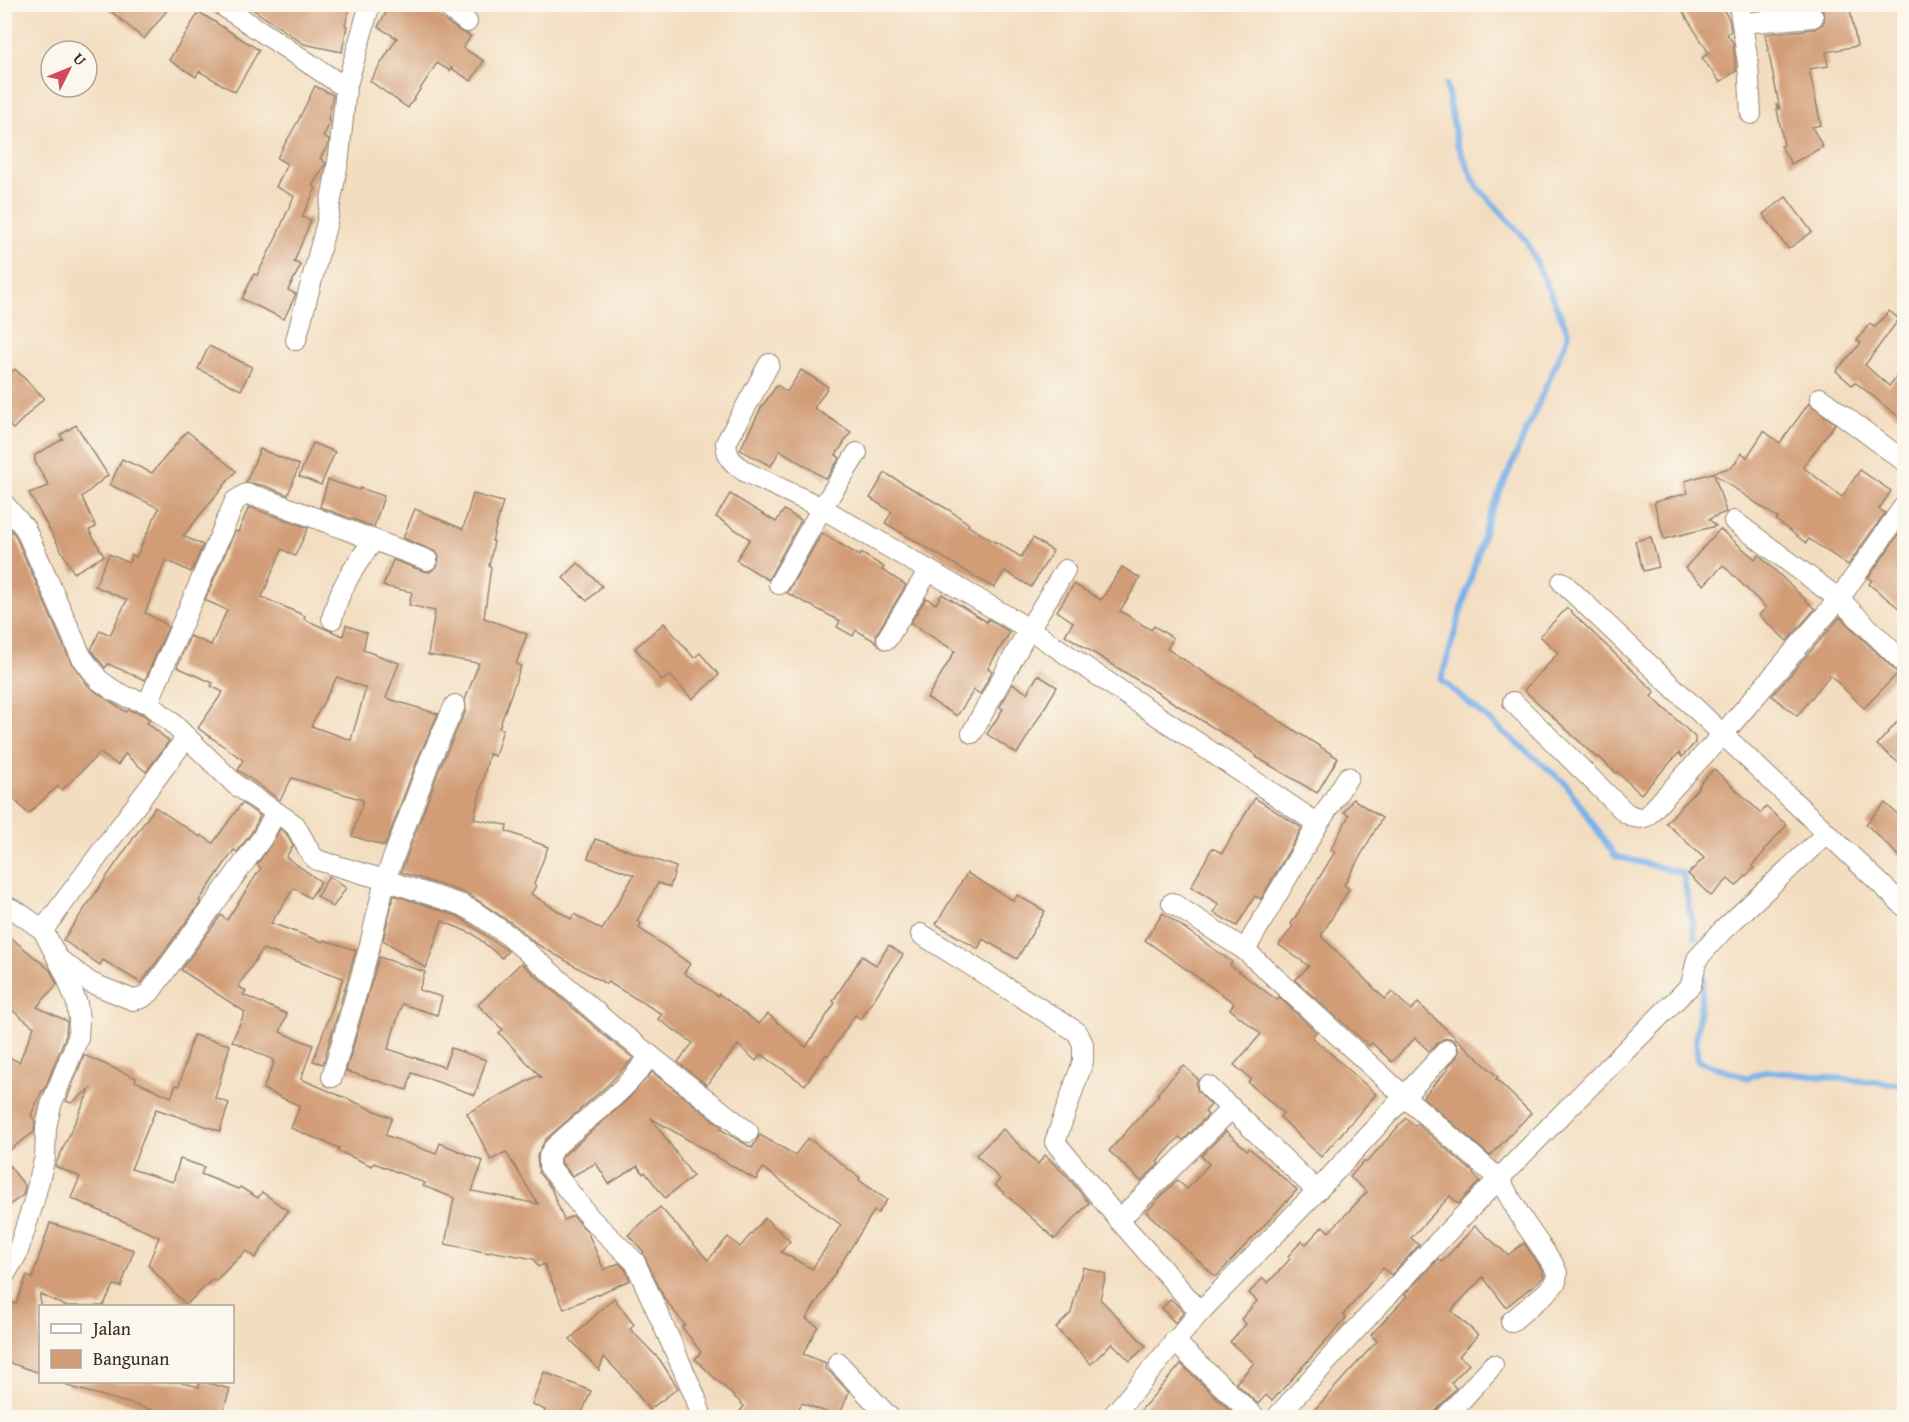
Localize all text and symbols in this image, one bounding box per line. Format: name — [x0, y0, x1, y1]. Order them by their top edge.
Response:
north arrow — [39, 39, 99, 99]
text: U — [68, 47, 93, 71]
legend — [39, 1305, 234, 1383]
text: Jalan — [91, 1315, 131, 1342]
text: Bangunan — [93, 1345, 169, 1372]

